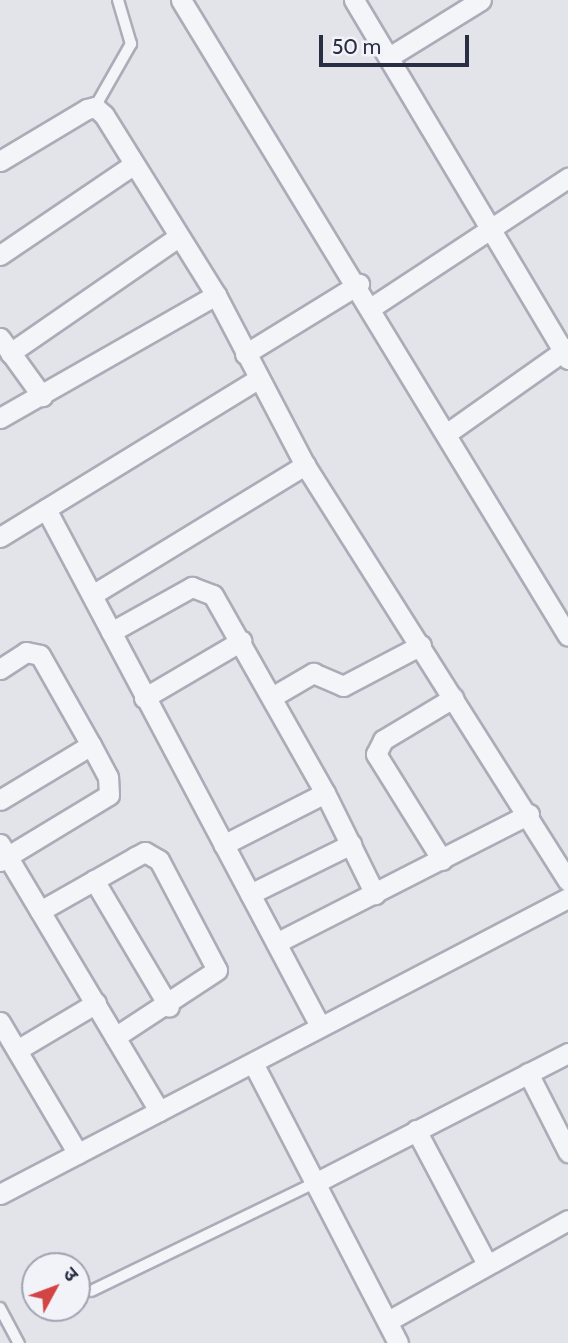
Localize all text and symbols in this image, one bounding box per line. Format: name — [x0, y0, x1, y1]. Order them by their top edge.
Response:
scale bar — [323, 21, 474, 65]
text: 50 m — [332, 34, 381, 59]
north arrow — [21, 1252, 91, 1322]
text: उ — [58, 1262, 83, 1286]

